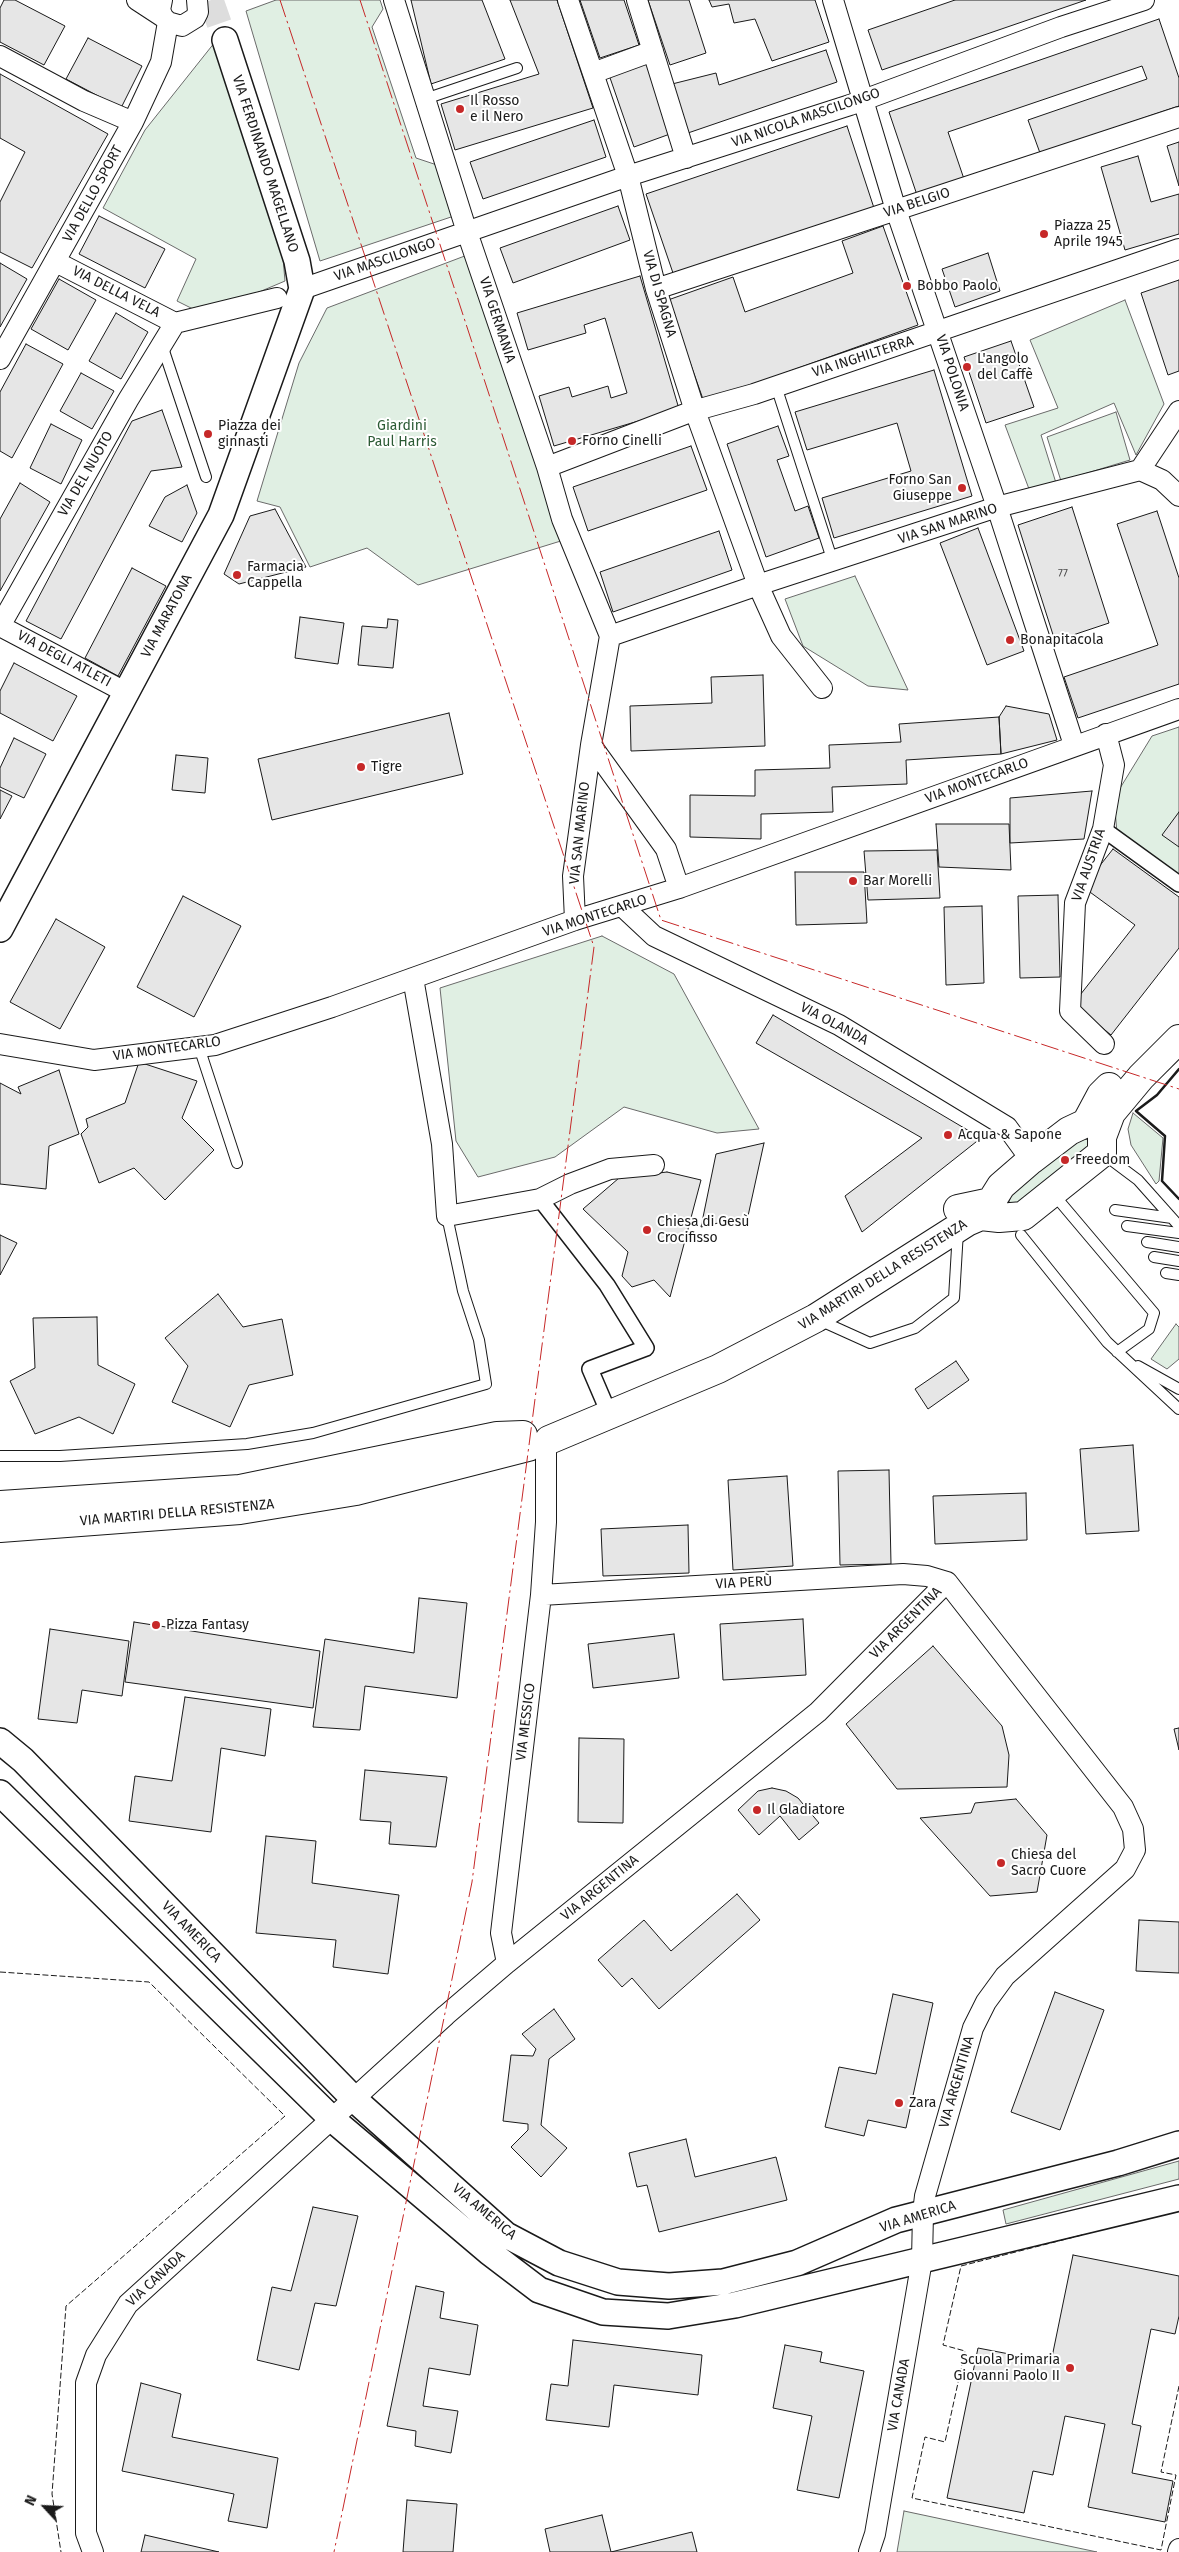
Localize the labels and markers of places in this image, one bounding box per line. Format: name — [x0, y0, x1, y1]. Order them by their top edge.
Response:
place label: Il Rosso e il Nero — [470, 93, 523, 125]
marker: Il Rosso e il Nero — [454, 103, 466, 115]
place label: Piazza 25 Aprile 1945 — [1054, 218, 1123, 250]
marker: Piazza 25 Aprile 1945 — [1038, 228, 1050, 240]
place label: Bobbo Paolo — [917, 278, 998, 294]
marker: Bobbo Paolo — [901, 280, 913, 292]
place label: L'angolo del Caffè — [977, 351, 1033, 384]
marker: L'angolo del Caffè — [961, 361, 973, 373]
place label: Piazza dei ginnasti — [218, 418, 281, 451]
marker: Piazza dei ginnasti — [202, 428, 214, 440]
place label: Forno Cinelli — [582, 433, 662, 449]
marker: Forno Cinelli — [566, 435, 578, 447]
place label: Forno San Giuseppe — [888, 472, 952, 504]
marker: Forno San Giuseppe — [956, 482, 968, 494]
place label: Farmacia Cappella — [247, 559, 304, 592]
marker: Farmacia Cappella — [231, 569, 243, 581]
place label: Bonapitacola — [1020, 632, 1104, 648]
marker: Bonapitacola — [1004, 634, 1016, 646]
place label: Tigre — [371, 759, 402, 775]
marker: Tigre — [355, 761, 367, 773]
place label: Bar Morelli — [863, 873, 932, 889]
marker: Bar Morelli — [847, 875, 859, 887]
place label: Acqua & Sapone — [958, 1127, 1062, 1143]
marker: Acqua & Sapone — [942, 1129, 954, 1141]
place label: Freedom — [1075, 1152, 1130, 1168]
marker: Freedom — [1059, 1154, 1071, 1166]
place label: Chiesa di Gesù Crocifisso — [657, 1214, 749, 1246]
marker: Chiesa di Gesù Crocifisso — [641, 1224, 653, 1236]
place label: Pizza Fantasy — [166, 1617, 249, 1633]
marker: Pizza Fantasy — [150, 1619, 162, 1631]
place label: Il Gladiatore — [767, 1802, 845, 1818]
marker: Il Gladiatore — [751, 1804, 763, 1816]
place label: Chiesa del Sacro Cuore — [1011, 1847, 1086, 1880]
marker: Chiesa del Sacro Cuore — [995, 1857, 1007, 1869]
place label: Zara — [909, 2095, 936, 2111]
marker: Zara — [893, 2097, 905, 2109]
place label: Scuola Primaria Giovanni Paolo II — [953, 2352, 1060, 2384]
marker: Scuola Primaria Giovanni Paolo II — [1064, 2362, 1076, 2374]

